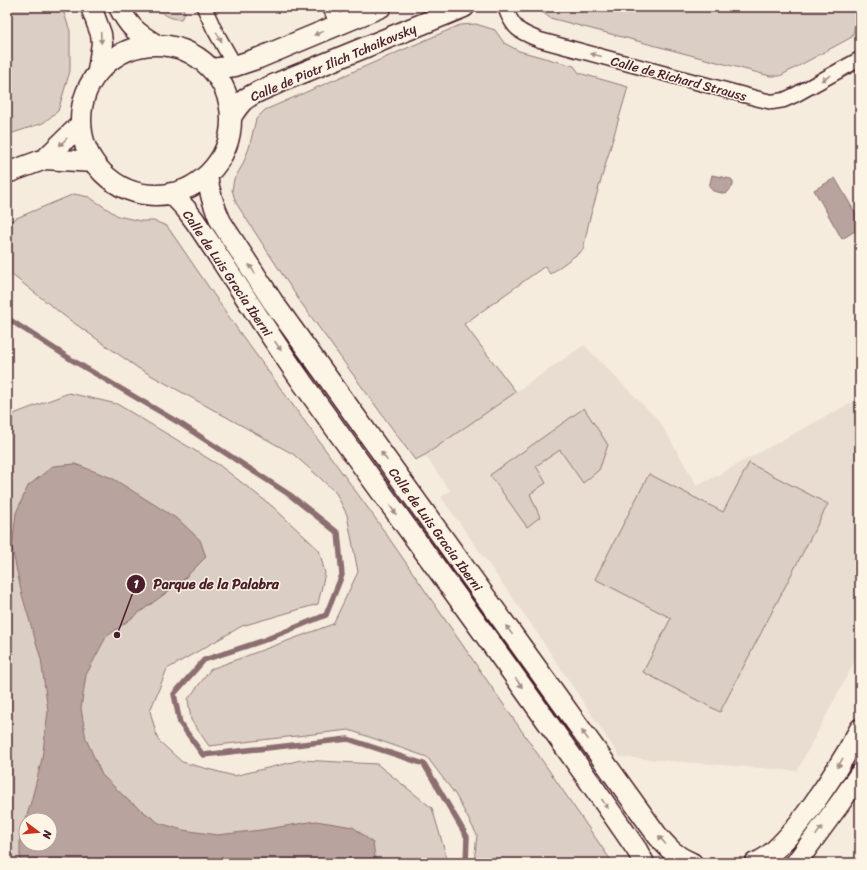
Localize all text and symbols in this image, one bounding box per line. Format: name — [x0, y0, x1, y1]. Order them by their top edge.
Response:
street label: Calle de Piotr Ilich Tchaikovsky — [246, 17, 420, 108]
one-way arrow — [313, 30, 325, 37]
one-way arrow — [215, 31, 222, 43]
one-way arrow — [98, 32, 105, 45]
street label: Calle de Richard Strauss — [608, 49, 750, 108]
one-way arrow — [589, 52, 601, 58]
one-way arrow — [820, 75, 832, 82]
one-way arrow — [58, 137, 68, 147]
street label: Calle de Luis Gracia Iberni — [176, 205, 279, 342]
one-way arrow — [248, 264, 256, 274]
one-way arrow — [274, 341, 282, 352]
one-way arrow — [380, 451, 388, 461]
street label: Calle de Luis Gracia Iberni — [383, 462, 489, 597]
one-way arrow — [389, 504, 397, 515]
callout: Parque de la Palabra — [126, 571, 287, 597]
text: Parque de la Palabra — [153, 572, 280, 597]
text: 1 — [133, 573, 139, 595]
one-way arrow — [505, 625, 513, 635]
one-way arrow — [515, 678, 523, 688]
one-way arrow — [581, 730, 589, 741]
one-way arrow — [837, 757, 844, 769]
one-way arrow — [601, 798, 609, 809]
north arrow — [18, 812, 58, 852]
one-way arrow — [815, 826, 824, 837]
text: N — [37, 827, 58, 841]
one-way arrow — [657, 835, 666, 846]

